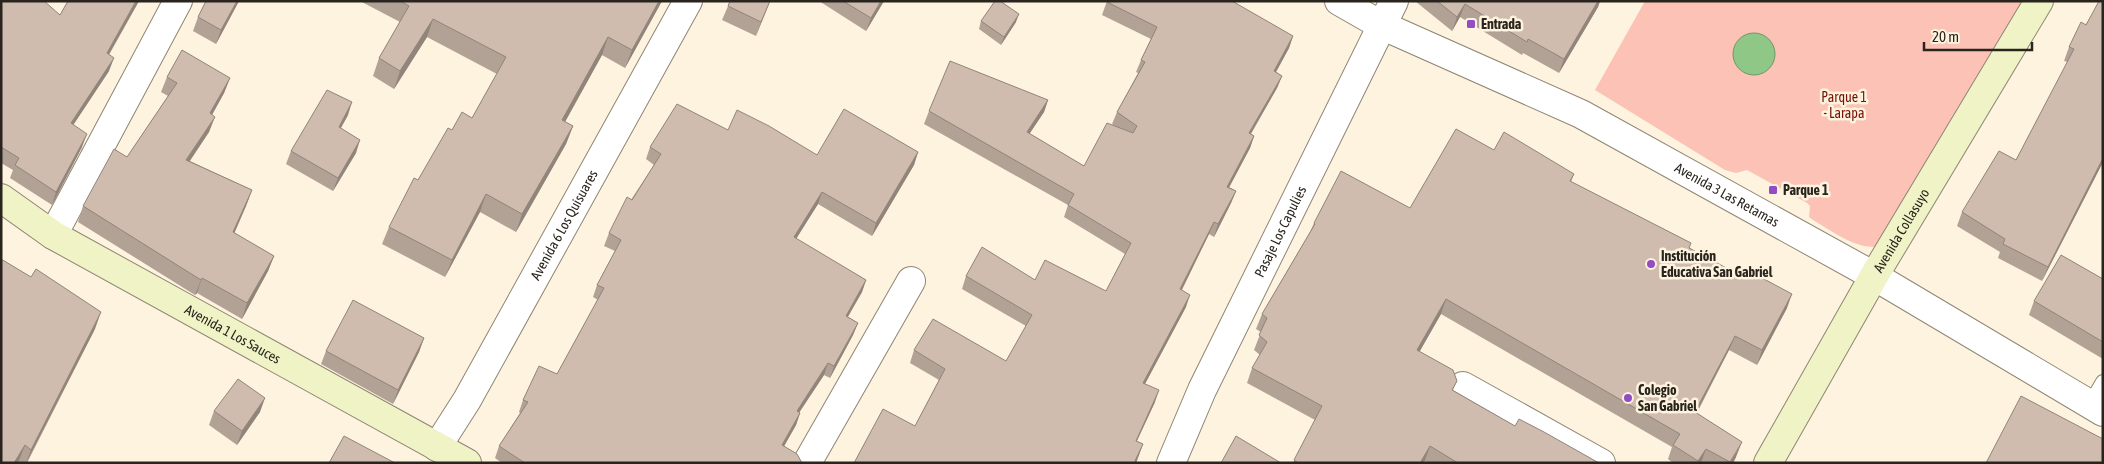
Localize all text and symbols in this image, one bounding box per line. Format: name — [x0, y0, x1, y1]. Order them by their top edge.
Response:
place label: Entrada — [1481, 16, 1522, 32]
marker: Entrada — [1465, 18, 1477, 30]
scale bar — [1924, 20, 2032, 52]
text: 20 m — [1932, 28, 1959, 45]
park label: Parque 1 - Larapa — [1821, 89, 1867, 121]
street label: Avenida 3 Las Retamas — [1672, 159, 1782, 230]
street label: Avenida 6 Los Quisuares — [527, 167, 601, 283]
place label: Parque 1 — [1783, 182, 1829, 198]
street label: Pasaje Los Capulies — [1251, 183, 1309, 280]
marker: Parque 1 — [1767, 184, 1779, 196]
street label: Avenida Collasuyo — [1870, 186, 1933, 275]
place label: Institución Educativa San Gabriel — [1661, 248, 1773, 280]
marker: Institución Educativa San Gabriel — [1645, 258, 1657, 270]
street label: Avenida 1 Los Sauces — [182, 301, 284, 367]
place label: Colegio San Gabriel — [1638, 382, 1697, 414]
marker: Colegio San Gabriel — [1622, 392, 1634, 404]

